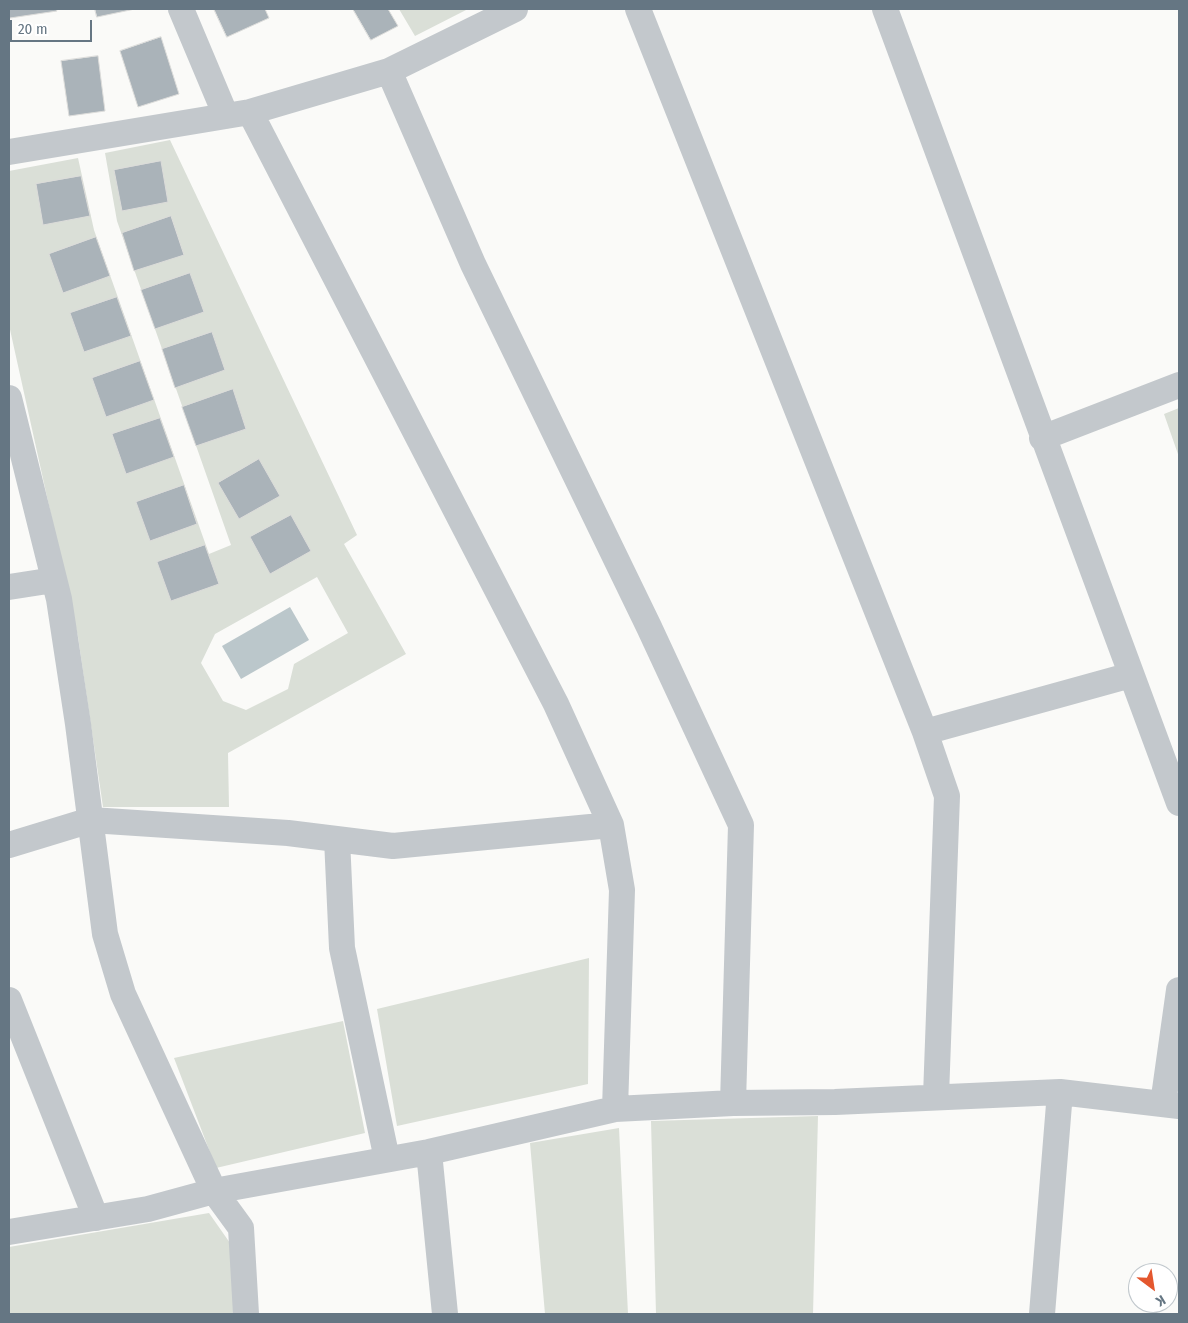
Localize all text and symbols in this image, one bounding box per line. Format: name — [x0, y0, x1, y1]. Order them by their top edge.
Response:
scale bar — [12, 10, 95, 42]
text: 20 m — [18, 20, 48, 38]
north arrow — [1128, 1263, 1178, 1313]
text: K — [1153, 1291, 1168, 1310]

